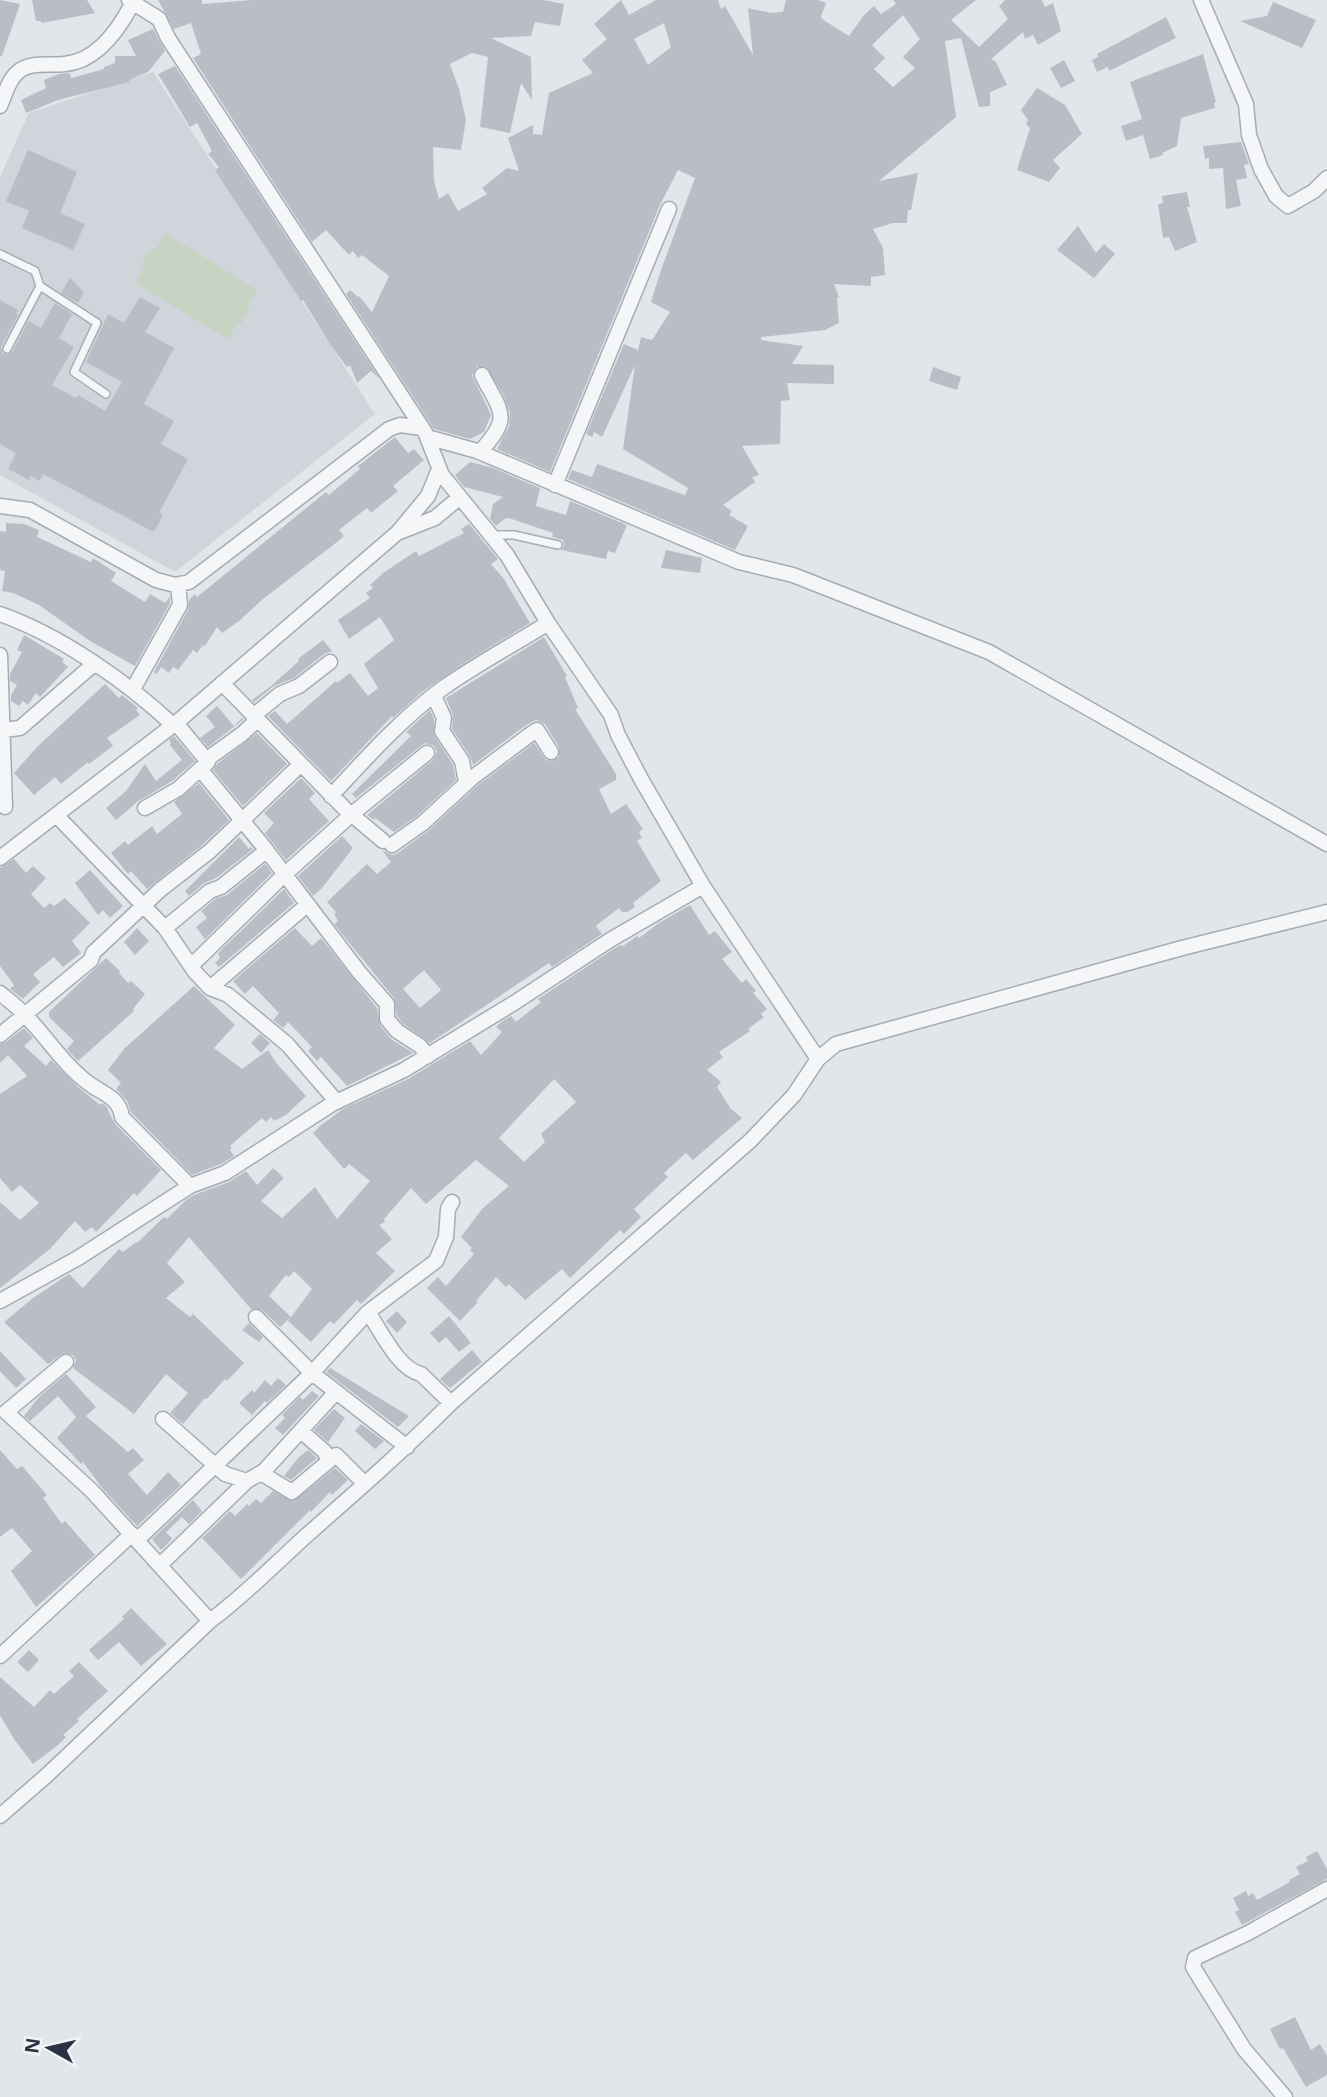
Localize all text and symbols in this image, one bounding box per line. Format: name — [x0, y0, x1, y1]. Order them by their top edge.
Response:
north arrow — [14, 2013, 84, 2083]
text: N — [18, 2036, 46, 2055]

